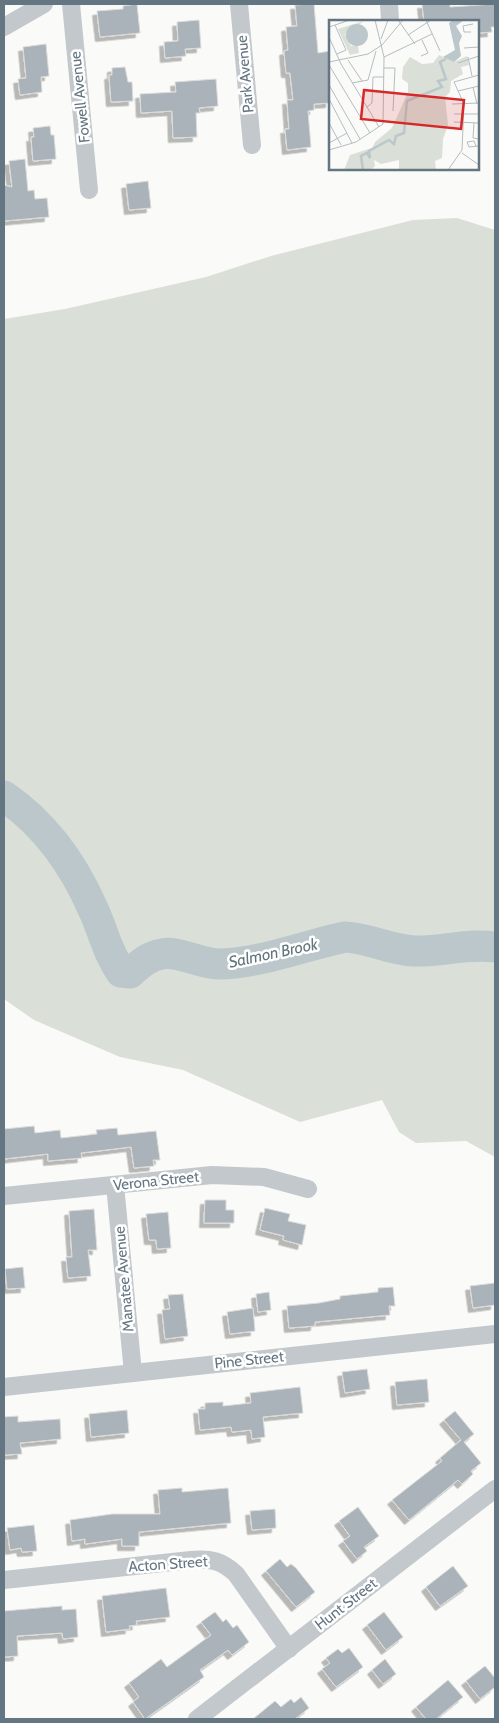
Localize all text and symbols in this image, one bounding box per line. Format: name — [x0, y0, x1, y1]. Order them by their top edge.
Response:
inset map — [329, 20, 479, 170]
street label: Park Avenue — [233, 34, 257, 114]
street label: Fowell Avenue — [66, 50, 94, 144]
water label: Salmon Brook — [227, 934, 320, 972]
street label: Verona Street — [112, 1168, 200, 1194]
street label: Manatee Avenue — [110, 1225, 138, 1333]
street label: Pine Street — [213, 1347, 285, 1373]
street label: Acton Street — [128, 1552, 208, 1576]
street label: Hunt Street — [311, 1574, 381, 1634]

